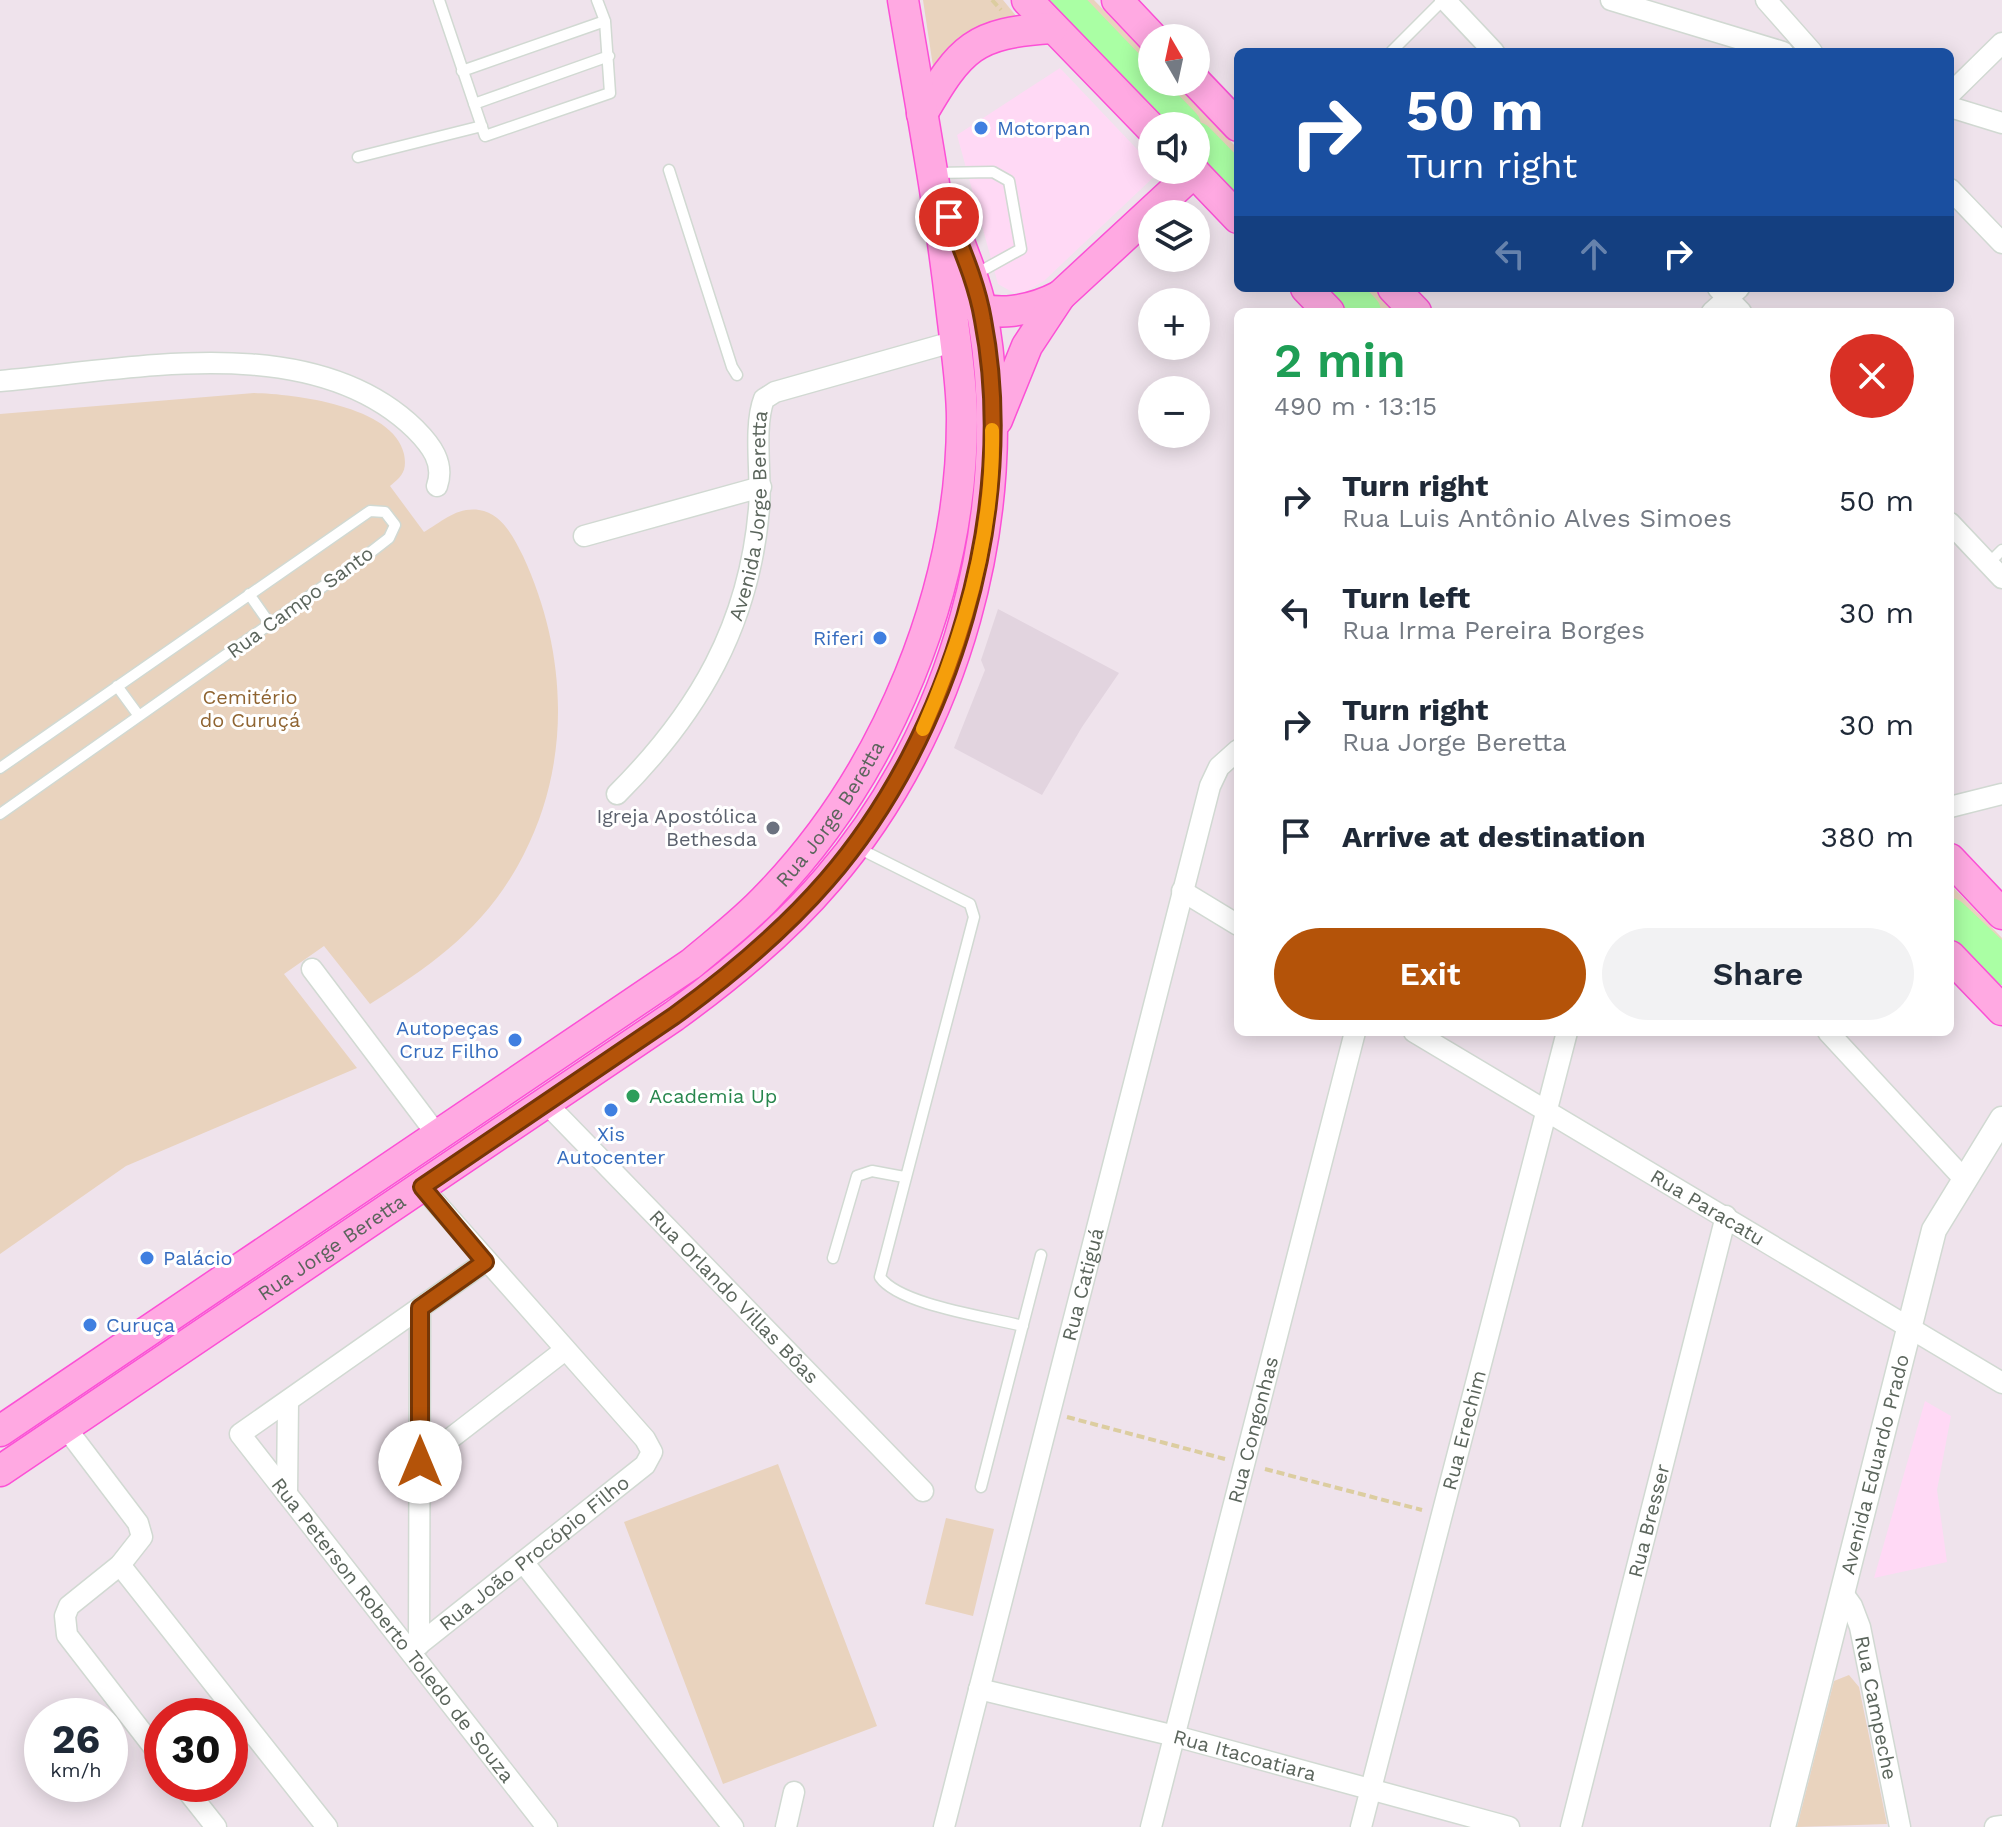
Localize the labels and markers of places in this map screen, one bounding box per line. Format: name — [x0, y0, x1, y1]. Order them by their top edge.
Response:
place label: Motorpan — [997, 116, 1091, 140]
marker: Motorpan — [972, 119, 990, 137]
pin — [915, 183, 983, 251]
place label: Riferi — [813, 626, 864, 650]
marker: Riferi — [871, 629, 889, 647]
place label: Igreja Apostólica Bethesda — [596, 804, 757, 851]
marker: Igreja Apostólica Bethesda — [764, 819, 782, 837]
place label: Autopeças Cruz Filho — [396, 1016, 499, 1063]
marker: Autopeças Cruz Filho — [506, 1031, 524, 1049]
place label: Academia Up — [649, 1084, 777, 1108]
marker: Academia Up — [624, 1087, 642, 1105]
marker: Xis Autocenter — [602, 1101, 620, 1119]
place label: Xis Autocenter — [557, 1122, 665, 1169]
place label: Palácio — [163, 1246, 232, 1270]
marker: Palácio — [138, 1249, 156, 1267]
place label: Curuça — [106, 1313, 175, 1337]
marker: Curuça — [81, 1316, 99, 1334]

